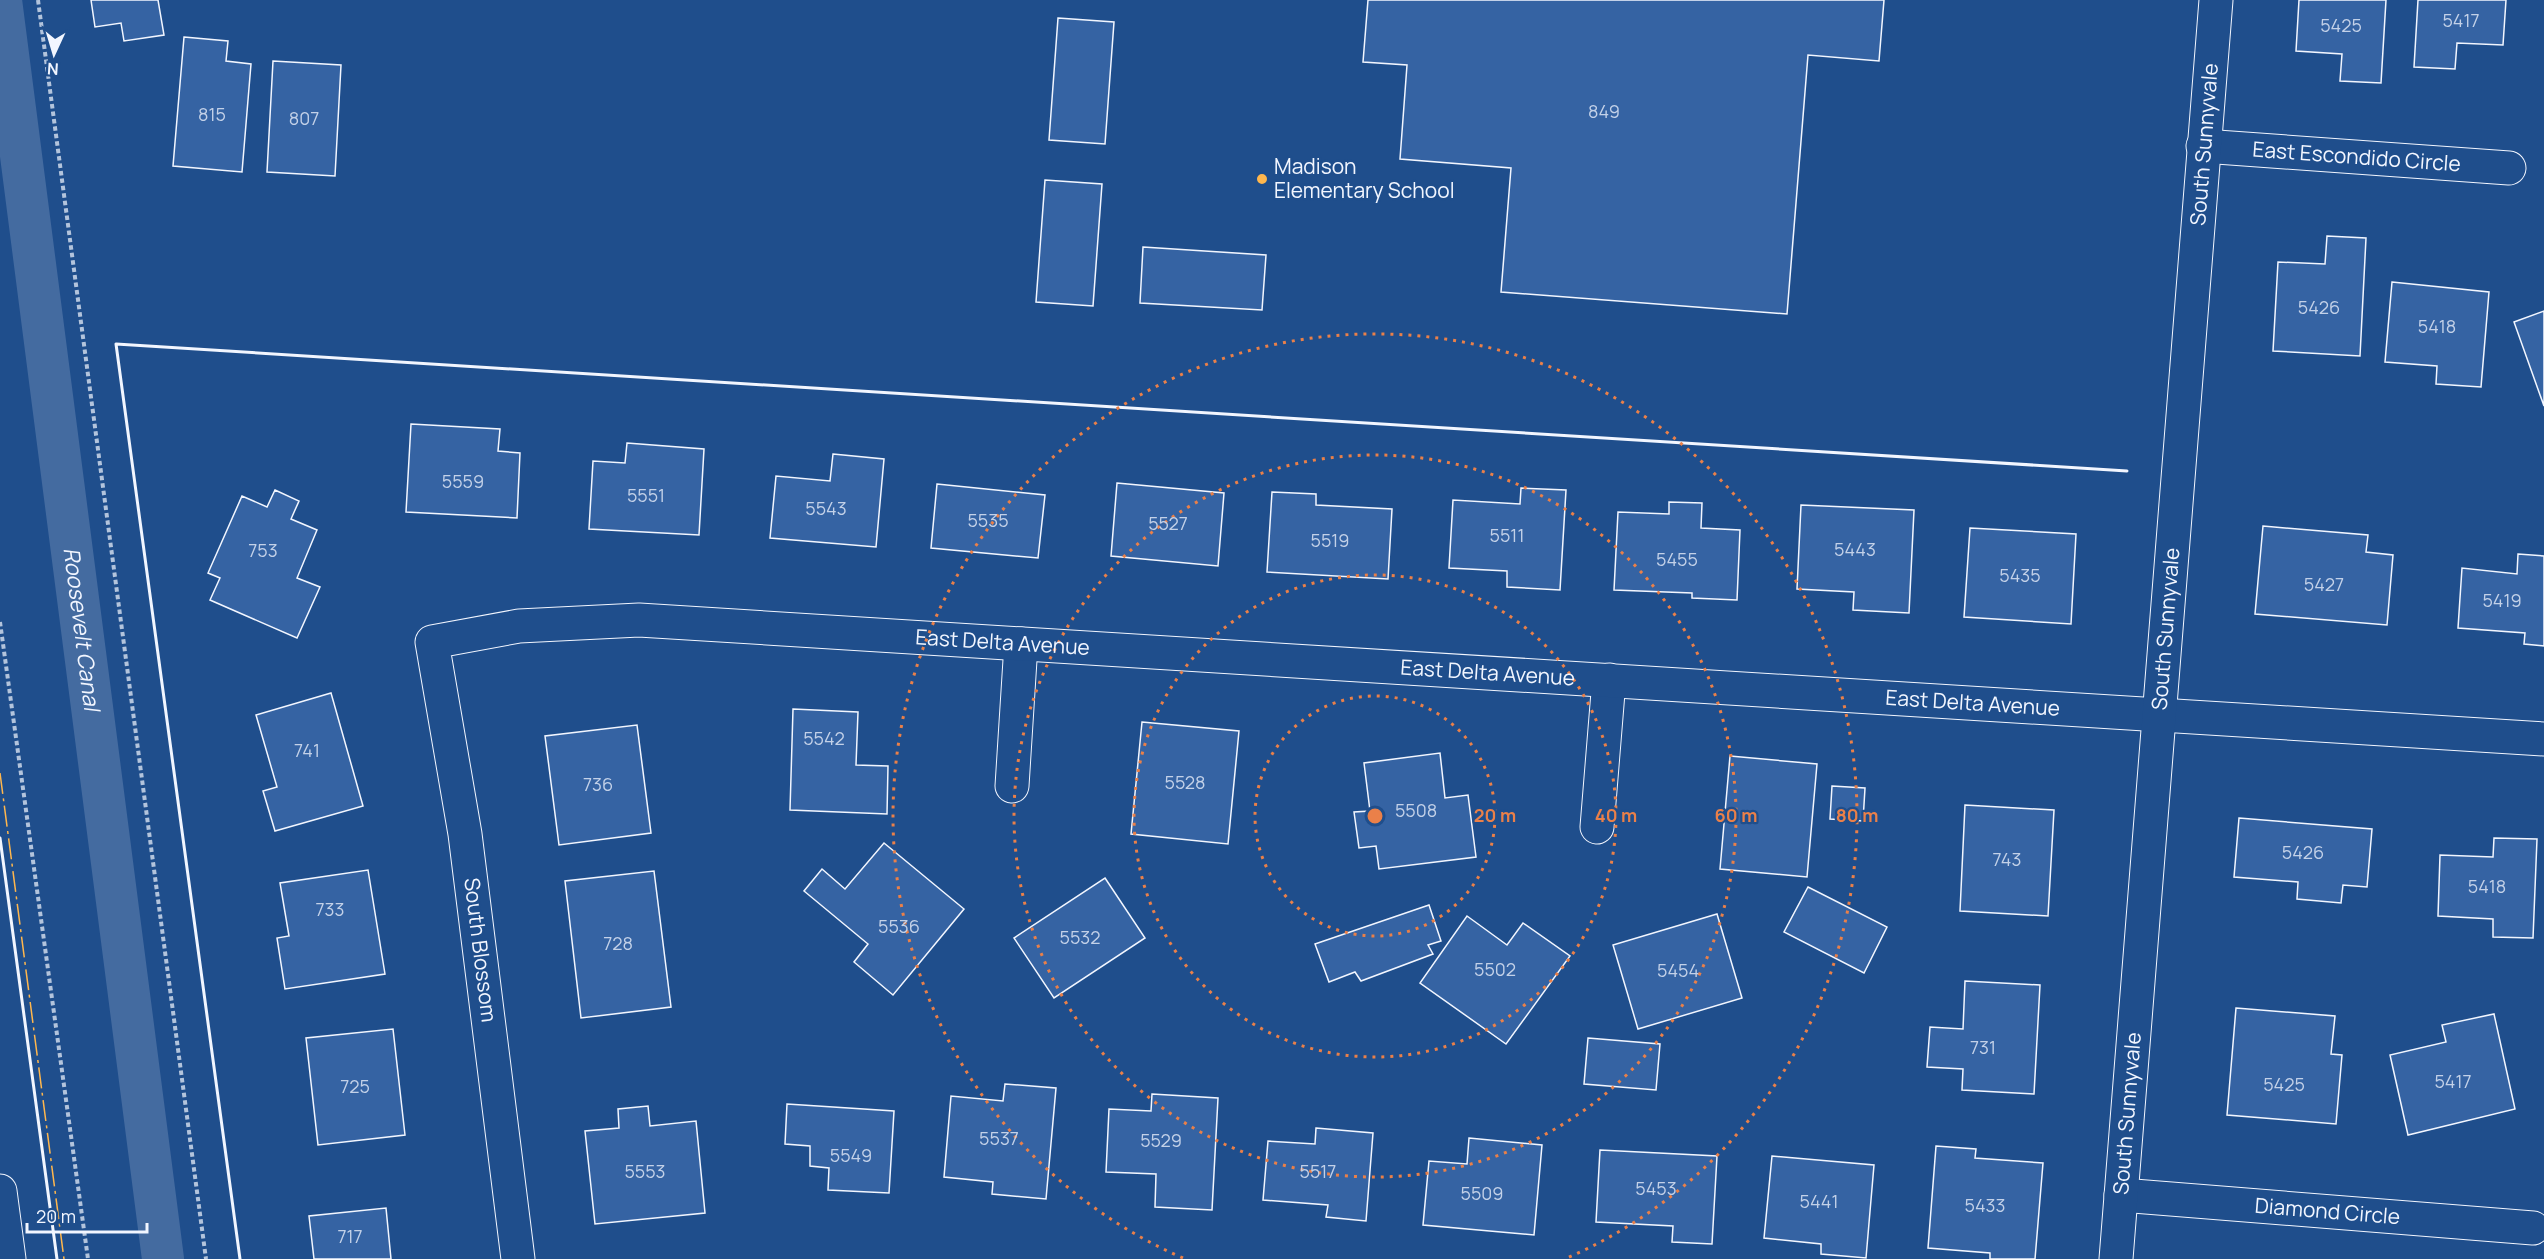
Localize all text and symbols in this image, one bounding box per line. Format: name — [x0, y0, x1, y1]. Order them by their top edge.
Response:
house number: 5417 — [2442, 8, 2480, 32]
house number: 5425 — [2320, 13, 2362, 37]
north arrow — [24, 24, 84, 84]
text: N — [46, 58, 59, 80]
street label: South Sunnyvale — [2183, 62, 2224, 227]
house number: 849 — [1588, 99, 1620, 123]
house number: 815 — [198, 102, 226, 126]
house number: 807 — [289, 106, 319, 130]
street label: East Escondido Circle — [2252, 135, 2462, 177]
place label: Madison Elementary School — [1274, 152, 1455, 204]
marker: Madison Elementary School — [1255, 172, 1269, 186]
house number: 5426 — [2298, 295, 2340, 319]
house number: 5418 — [2418, 314, 2456, 338]
house number: 5559 — [442, 469, 484, 493]
house number: 5551 — [627, 483, 665, 507]
house number: 5543 — [805, 496, 847, 520]
house number: 5535 — [967, 508, 1009, 532]
house number: 5527 — [1148, 511, 1188, 535]
house number: 5511 — [1490, 523, 1524, 547]
house number: 5519 — [1311, 528, 1349, 552]
house number: 5443 — [1834, 537, 1876, 561]
house number: 753 — [248, 538, 278, 562]
water label: Roosevelt Canal — [57, 545, 108, 715]
house number: 5455 — [1656, 547, 1698, 571]
street label: South Sunnyvale — [2145, 547, 2185, 711]
house number: 5435 — [1999, 563, 2041, 587]
house number: 5427 — [2304, 572, 2344, 596]
house number: 5419 — [2482, 588, 2522, 612]
street label: East Delta Avenue — [915, 622, 1091, 661]
street label: East Delta Avenue — [1400, 653, 1576, 691]
street label: East Delta Avenue — [1885, 683, 2061, 722]
house number: 5542 — [803, 726, 845, 750]
house number: 741 — [294, 738, 320, 762]
house number: 5528 — [1165, 770, 1206, 794]
house number: 736 — [583, 772, 613, 796]
house number: 5508 — [1395, 798, 1437, 822]
text: 20 m — [1474, 803, 1516, 827]
text: 40 m — [1595, 803, 1637, 827]
text: 60 m — [1715, 803, 1757, 827]
text: 80 m — [1836, 803, 1878, 827]
centre of rings — [1365, 806, 1385, 826]
house number: 5426 — [2282, 840, 2324, 864]
house number: 743 — [1993, 847, 2021, 871]
house number: 5418 — [2468, 874, 2506, 898]
street label: South Blossom — [458, 876, 504, 1024]
house number: 733 — [316, 897, 344, 921]
house number: 5536 — [878, 914, 920, 938]
house number: 5532 — [1059, 925, 1101, 949]
house number: 728 — [603, 931, 633, 955]
house number: 5502 — [1474, 957, 1516, 981]
house number: 5454 — [1657, 958, 1699, 982]
street label: South Sunnyvale — [2106, 1031, 2147, 1196]
house number: 731 — [1970, 1035, 1996, 1059]
house number: 5417 — [2434, 1069, 2472, 1093]
house number: 5425 — [2263, 1072, 2305, 1096]
house number: 725 — [340, 1074, 370, 1098]
house number: 5537 — [979, 1126, 1019, 1150]
house number: 5529 — [1140, 1128, 1182, 1152]
house number: 5549 — [830, 1143, 872, 1167]
house number: 5553 — [624, 1159, 666, 1183]
house number: 5517 — [1300, 1159, 1336, 1183]
house number: 5453 — [1635, 1176, 1677, 1200]
house number: 5509 — [1461, 1181, 1503, 1205]
house number: 5441 — [1800, 1189, 1838, 1213]
street label: Diamond Circle — [2254, 1191, 2401, 1230]
house number: 5433 — [1965, 1193, 2005, 1217]
scale bar — [27, 1196, 147, 1234]
text: 20 m — [36, 1204, 76, 1228]
house number: 717 — [337, 1224, 363, 1248]

